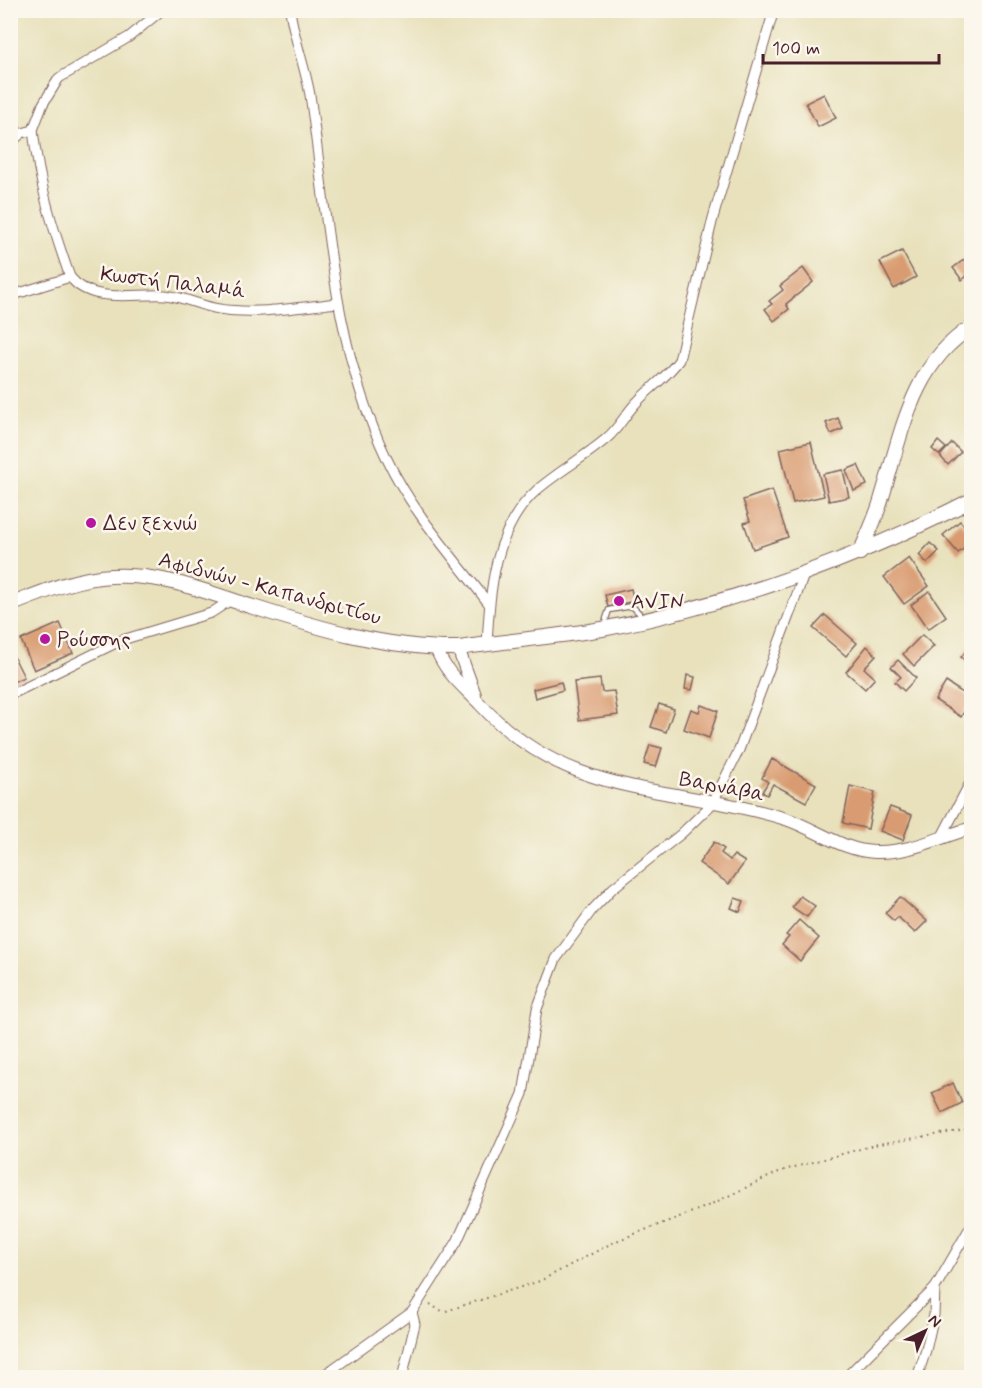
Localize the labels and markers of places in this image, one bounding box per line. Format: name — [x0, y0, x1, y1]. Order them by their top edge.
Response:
place label: Δεν ξεχνώ — [103, 510, 197, 538]
marker: Δεν ξεχνώ — [84, 516, 98, 530]
place label: AVIN — [631, 588, 685, 616]
marker: AVIN — [612, 594, 626, 608]
place label: Ρούσσης — [57, 626, 131, 654]
marker: Ρούσσης — [38, 632, 52, 646]

